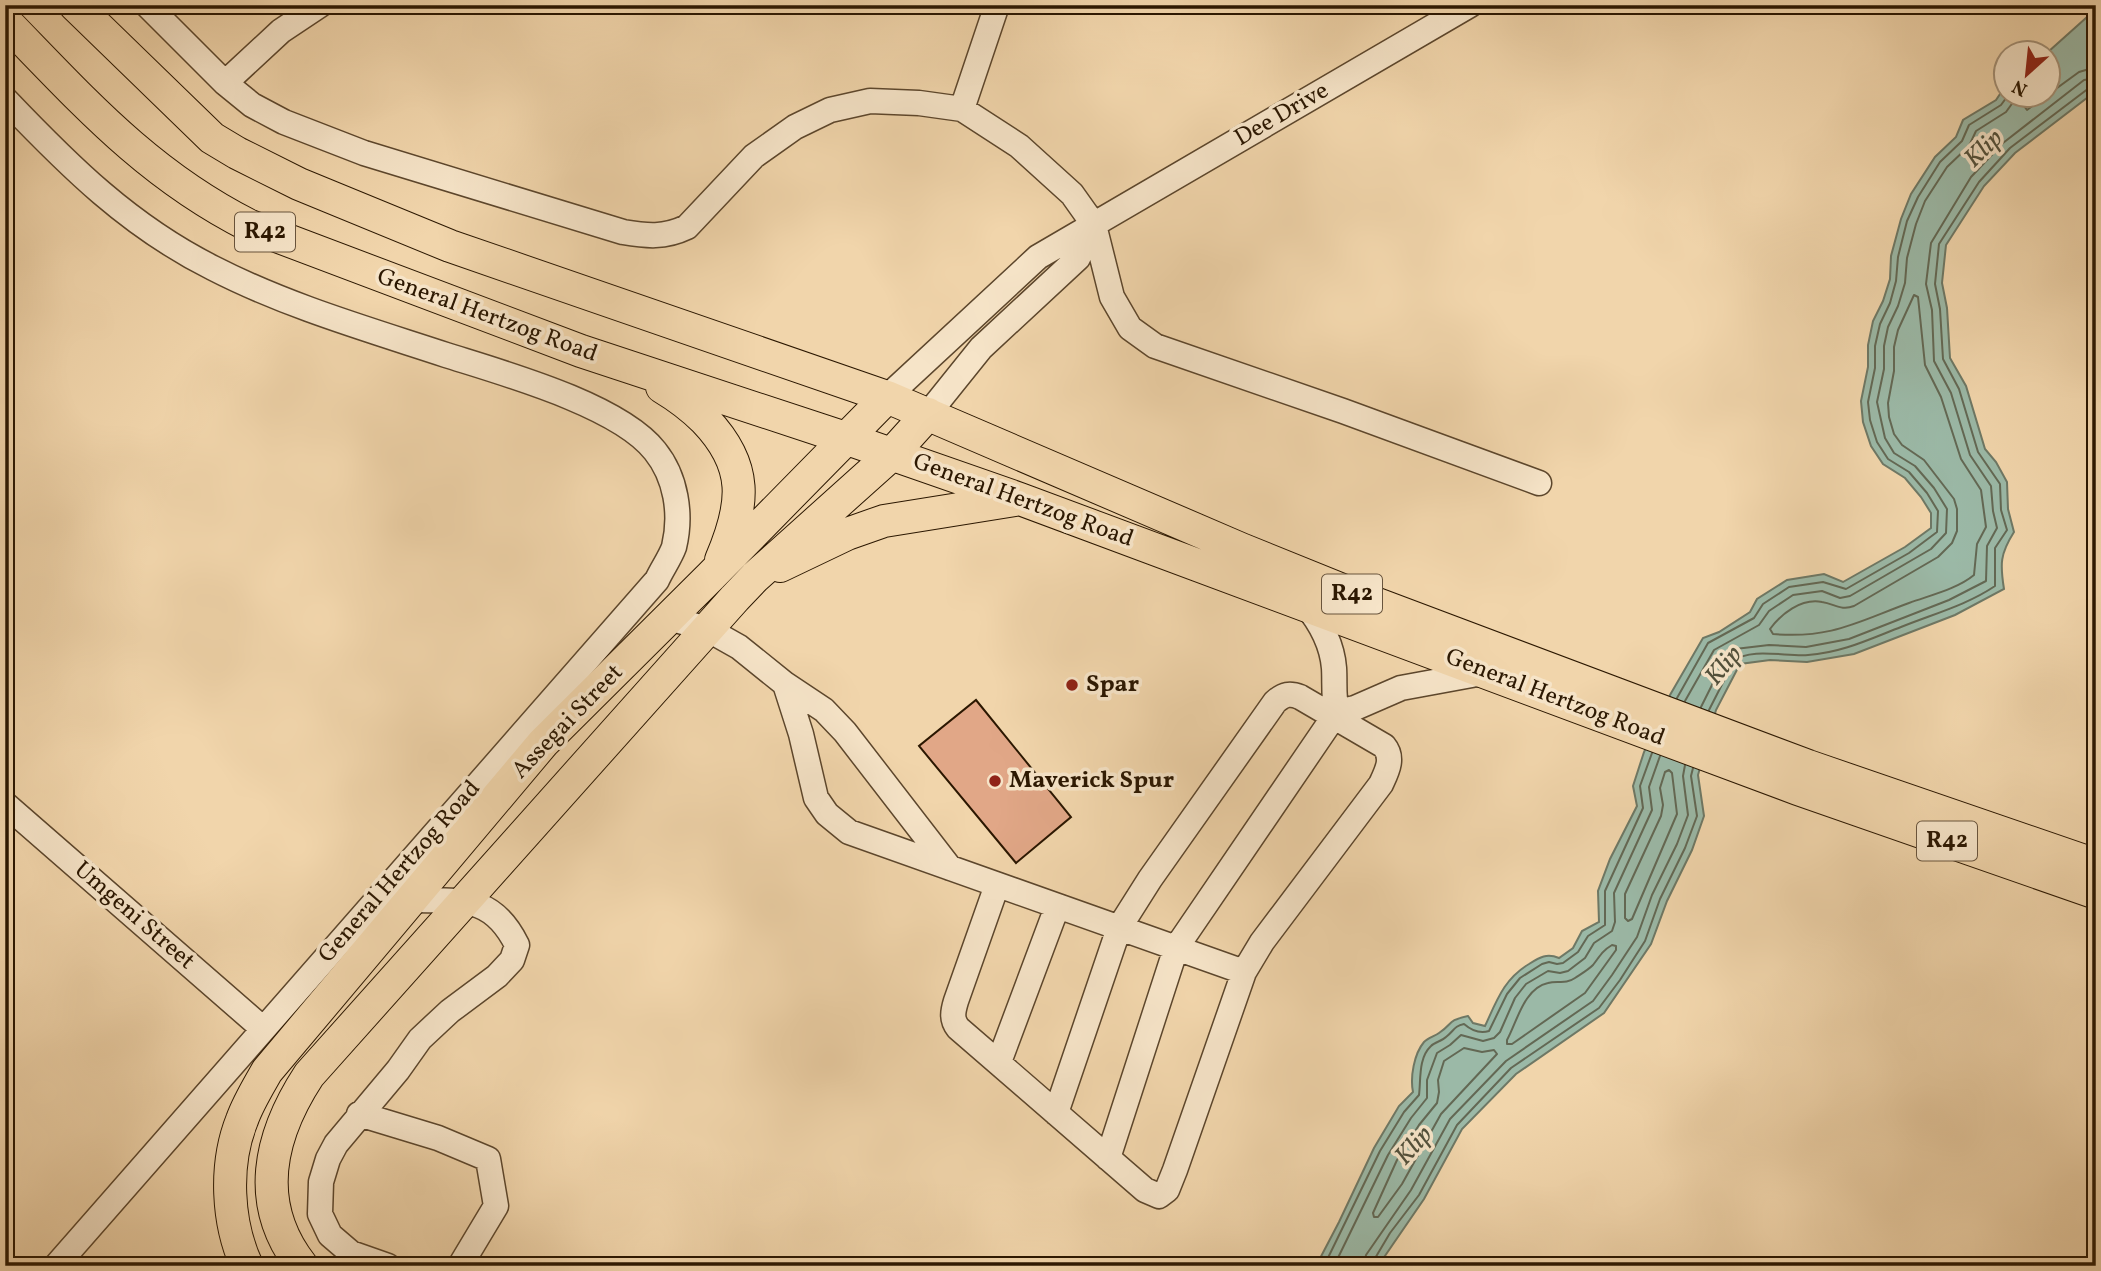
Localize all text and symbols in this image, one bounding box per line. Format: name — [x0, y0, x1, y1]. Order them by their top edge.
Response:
north arrow — [1993, 38, 2062, 108]
text: N — [2008, 73, 2032, 102]
street label: Dee Drive — [1229, 74, 1335, 156]
water label: Klip — [1956, 122, 2012, 176]
road number: R42 — [235, 213, 295, 252]
street label: General Hertzog Road — [372, 260, 602, 372]
street label: General Hertzog Road — [908, 445, 1138, 557]
road number: R42 — [1322, 574, 1382, 614]
water label: Klip — [1697, 638, 1751, 694]
street label: General Hertzog Road — [1440, 640, 1670, 756]
street label: Assegai Street — [504, 657, 632, 787]
place label: Spar — [1086, 668, 1139, 702]
marker: Spar — [1064, 677, 1080, 693]
place label: Maverick Spur — [1009, 764, 1174, 798]
street label: General Hertzog Road — [311, 773, 489, 971]
marker: Maverick Spur — [987, 773, 1003, 789]
road number: R42 — [1917, 821, 1977, 860]
street label: Umgeni Street — [66, 854, 202, 978]
water label: Klip — [1387, 1118, 1441, 1174]

